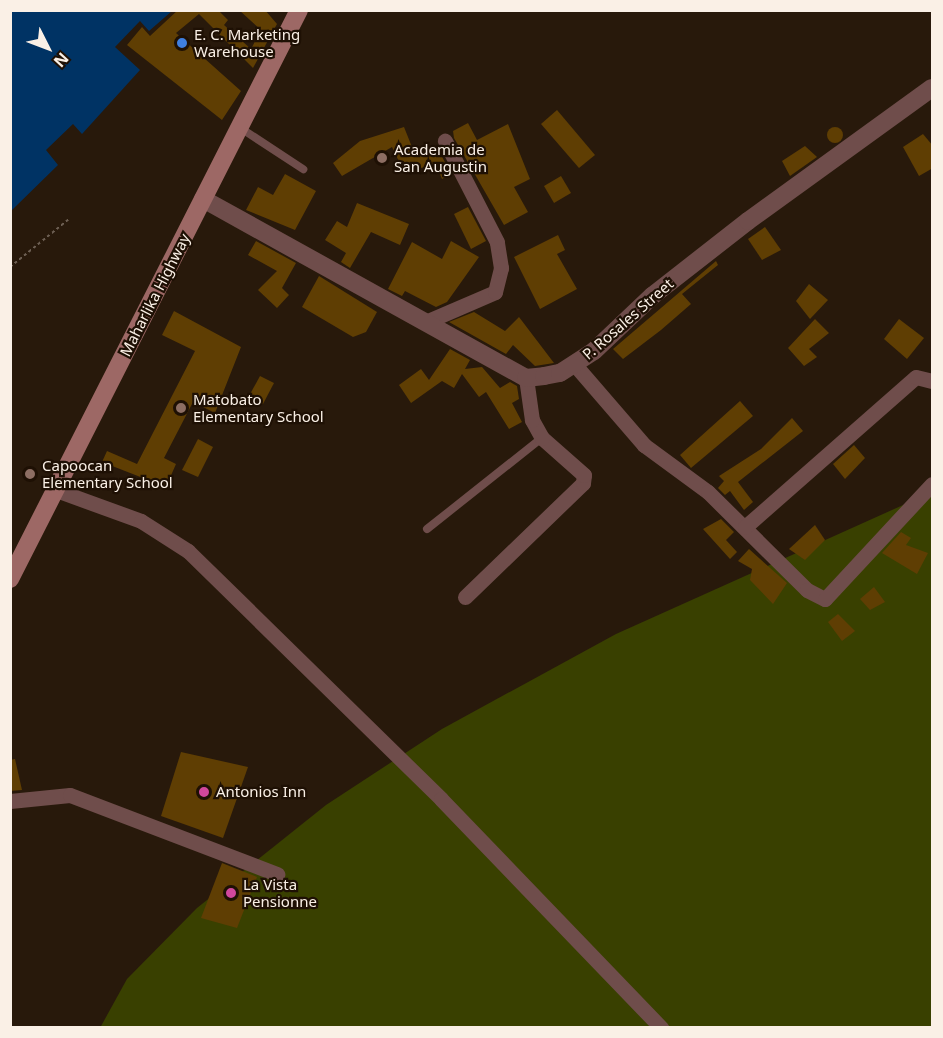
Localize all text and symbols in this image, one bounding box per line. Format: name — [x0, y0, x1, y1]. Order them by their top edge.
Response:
north arrow — [18, 18, 78, 78]
place label: E. C. Marketing Warehouse — [194, 25, 300, 60]
marker: E. C. Marketing Warehouse — [175, 36, 189, 50]
text: N — [49, 48, 74, 72]
place label: Academia de San Augustin — [394, 140, 487, 175]
marker: Academia de San Augustin — [375, 151, 389, 165]
street label: Maharlika Highway — [116, 231, 194, 359]
street label: P. Rosales Street — [579, 275, 677, 363]
place label: Matobato Elementary School — [193, 390, 324, 425]
marker: Matobato Elementary School — [174, 401, 188, 415]
place label: Capoocan Elementary School — [42, 456, 173, 491]
marker: Capoocan Elementary School — [23, 467, 37, 481]
place label: Antonios Inn — [216, 783, 306, 801]
marker: Antonios Inn — [197, 785, 211, 799]
place label: La Vista Pensionne — [243, 875, 317, 910]
marker: La Vista Pensionne — [224, 886, 238, 900]

